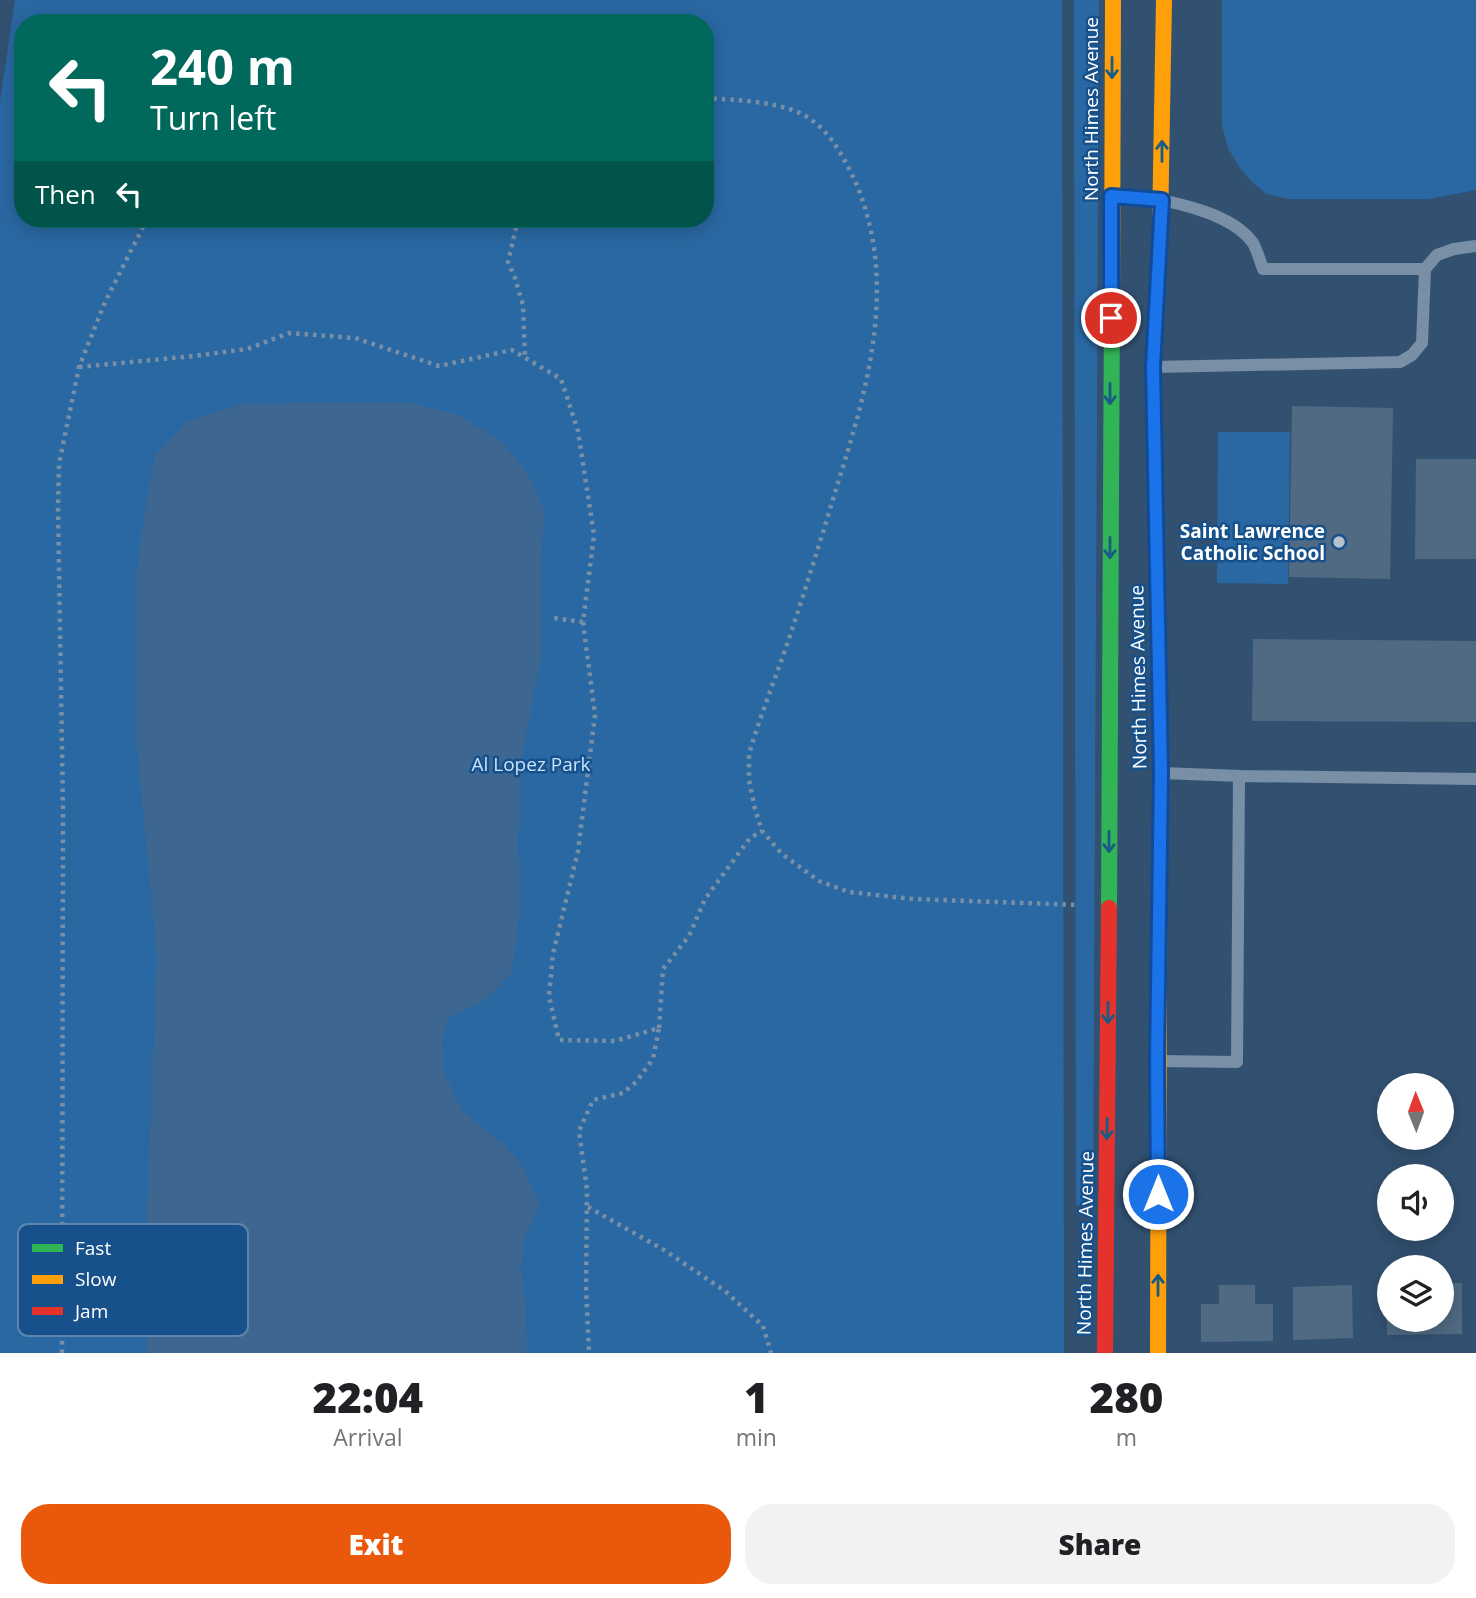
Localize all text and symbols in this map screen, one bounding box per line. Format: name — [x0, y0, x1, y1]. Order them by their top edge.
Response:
street label: North Himes Avenue — [1078, 17, 1104, 201]
text: 240 m — [150, 33, 295, 99]
icon: left — [35, 42, 126, 133]
one-way arrow — [1106, 56, 1119, 79]
text: Turn left — [150, 96, 276, 139]
one-way arrow — [1155, 140, 1169, 163]
icon: left — [110, 175, 148, 213]
text: Then — [35, 176, 96, 212]
pin — [1081, 288, 1141, 348]
icon: arrive — [1092, 299, 1130, 337]
one-way arrow — [1103, 382, 1117, 405]
place label: Saint Lawrence Catholic School — [1180, 518, 1325, 566]
marker: Saint Lawrence Catholic School — [1331, 534, 1347, 550]
one-way arrow — [1103, 536, 1117, 559]
street label: North Himes Avenue — [1123, 585, 1153, 769]
park label: Al Lopez Park — [472, 751, 590, 777]
one-way arrow — [1102, 830, 1116, 853]
one-way arrow — [1101, 1001, 1115, 1024]
north arrow — [1377, 1073, 1454, 1150]
map controls — [1377, 1073, 1454, 1332]
one-way arrow — [1101, 1117, 1114, 1140]
street label: North Himes Avenue — [1070, 1151, 1100, 1335]
position arrow — [1121, 1157, 1195, 1231]
button: sound — [1377, 1164, 1454, 1241]
legend — [18, 1224, 248, 1336]
text: Fast — [75, 1235, 111, 1261]
button: layers — [1377, 1255, 1454, 1332]
text: Slow — [75, 1266, 117, 1292]
one-way arrow — [1151, 1274, 1165, 1297]
text: Jam — [73, 1298, 108, 1324]
text: 22:04 — [313, 1368, 423, 1425]
text: 1 — [744, 1368, 769, 1425]
text: 280 — [1090, 1368, 1163, 1425]
text: Arrival — [333, 1421, 403, 1453]
text: min — [736, 1421, 777, 1453]
text: m — [1116, 1421, 1137, 1453]
button: Exit — [21, 1504, 731, 1584]
button: Share — [745, 1504, 1455, 1584]

